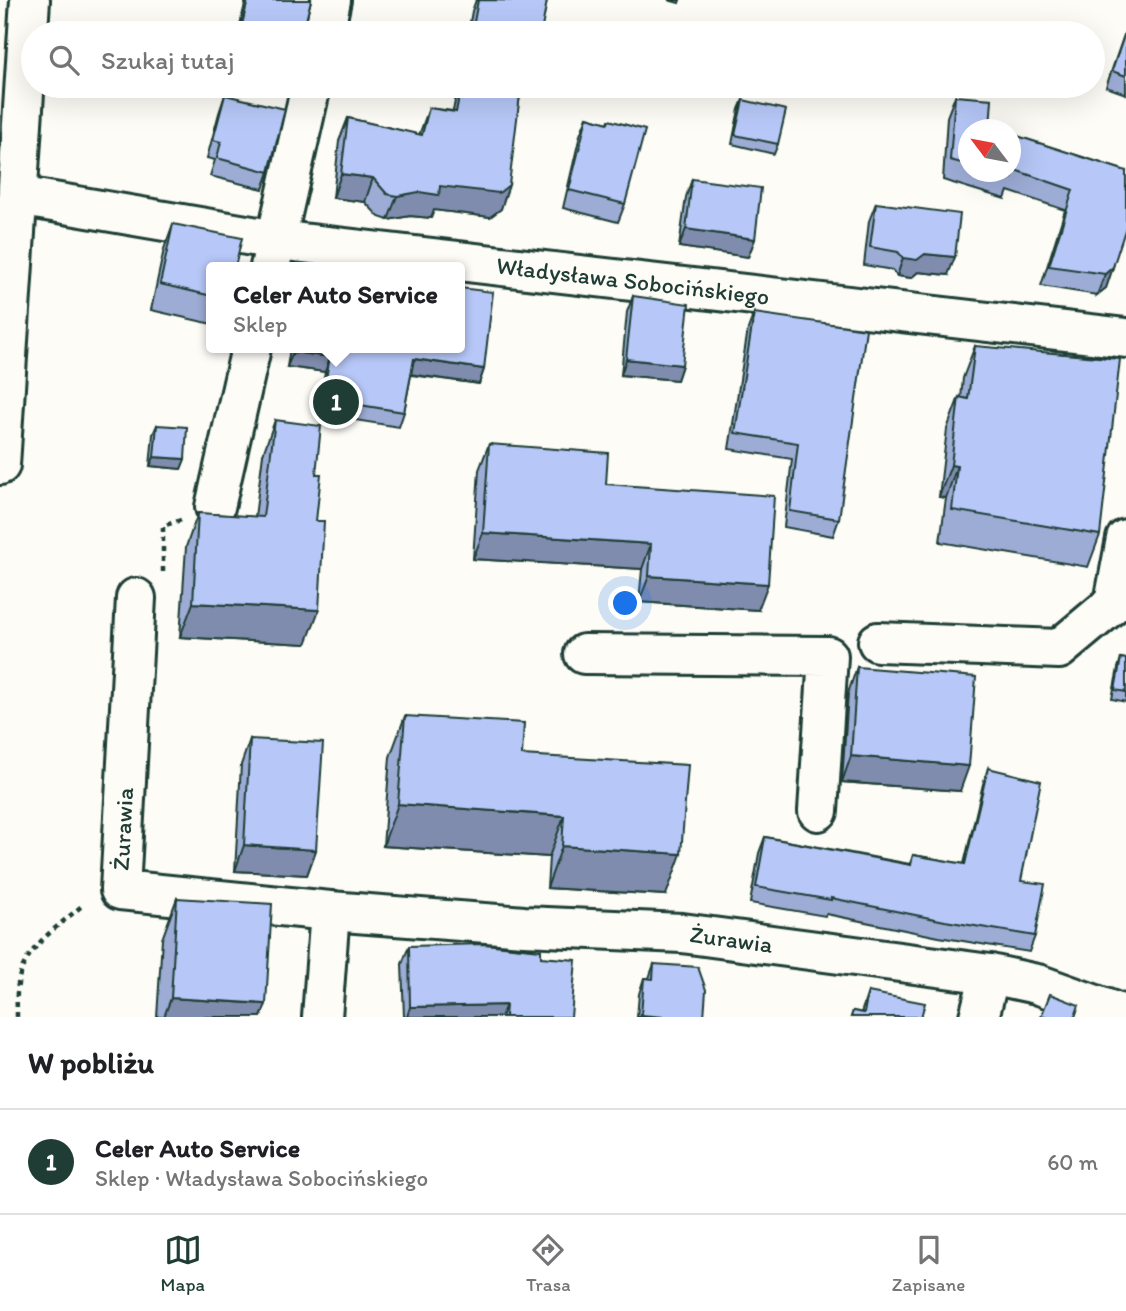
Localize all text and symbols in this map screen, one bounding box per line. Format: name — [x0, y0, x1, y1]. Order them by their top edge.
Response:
search box — [21, 21, 1105, 98]
icon: search — [45, 41, 83, 79]
text: Szukaj tutaj — [101, 44, 234, 76]
north arrow — [958, 119, 1021, 182]
street label: Władysława Sobocińskiego — [495, 251, 771, 311]
popup — [206, 262, 465, 353]
text: Celer Auto Service — [233, 278, 438, 310]
text: Sklep — [233, 310, 287, 338]
pin: 1 — [313, 376, 359, 428]
your location — [608, 586, 642, 620]
street label: Żurawia — [106, 786, 139, 871]
street label: Żurawia — [688, 919, 775, 959]
text: W pobliżu — [28, 1044, 154, 1081]
text: Celer Auto Service — [95, 1132, 300, 1164]
text: 1 — [46, 1148, 56, 1176]
text: 60 m — [1047, 1148, 1098, 1176]
text: Sklep · Władysława Sobocińskiego — [95, 1164, 428, 1192]
tab: Mapa — [161, 1231, 205, 1296]
tab: Trasa — [526, 1231, 570, 1296]
tab: Zapisane — [892, 1231, 965, 1296]

